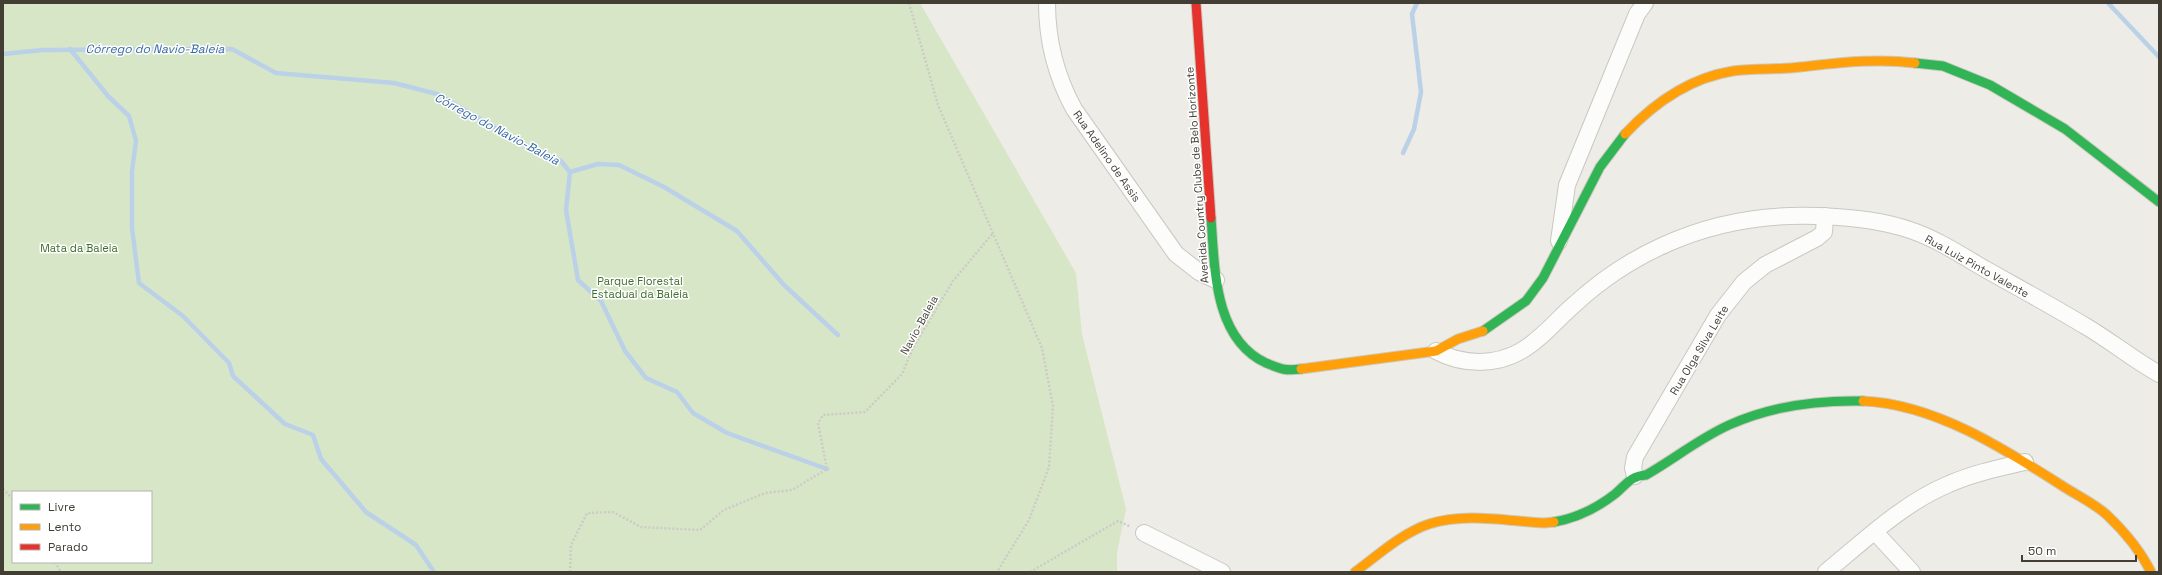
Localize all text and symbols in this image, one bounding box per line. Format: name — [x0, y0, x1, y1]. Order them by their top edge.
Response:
water label: Córrego do Navio-Baleia — [85, 41, 225, 57]
street label: Avenida Country Clube de Belo Horizonte — [1182, 66, 1212, 284]
water label: Córrego do Navio-Baleia — [432, 89, 562, 169]
street label: Rua Adelino de Assis — [1070, 108, 1144, 205]
street label: Rua Luiz Pinto Valente — [1922, 232, 2032, 300]
park label: Mata da Baleia — [40, 241, 119, 255]
park label: Parque Florestal Estadual da Baleia — [592, 274, 689, 301]
street label: Navio-Baleia — [897, 292, 941, 357]
street label: Rua Olga Silva Leite — [1667, 302, 1731, 398]
legend — [12, 491, 152, 563]
text: Livre — [48, 499, 75, 515]
text: Lento — [48, 519, 82, 535]
scale bar — [2022, 537, 2136, 563]
text: Parado — [48, 539, 88, 555]
text: 50 m — [2028, 543, 2056, 559]

